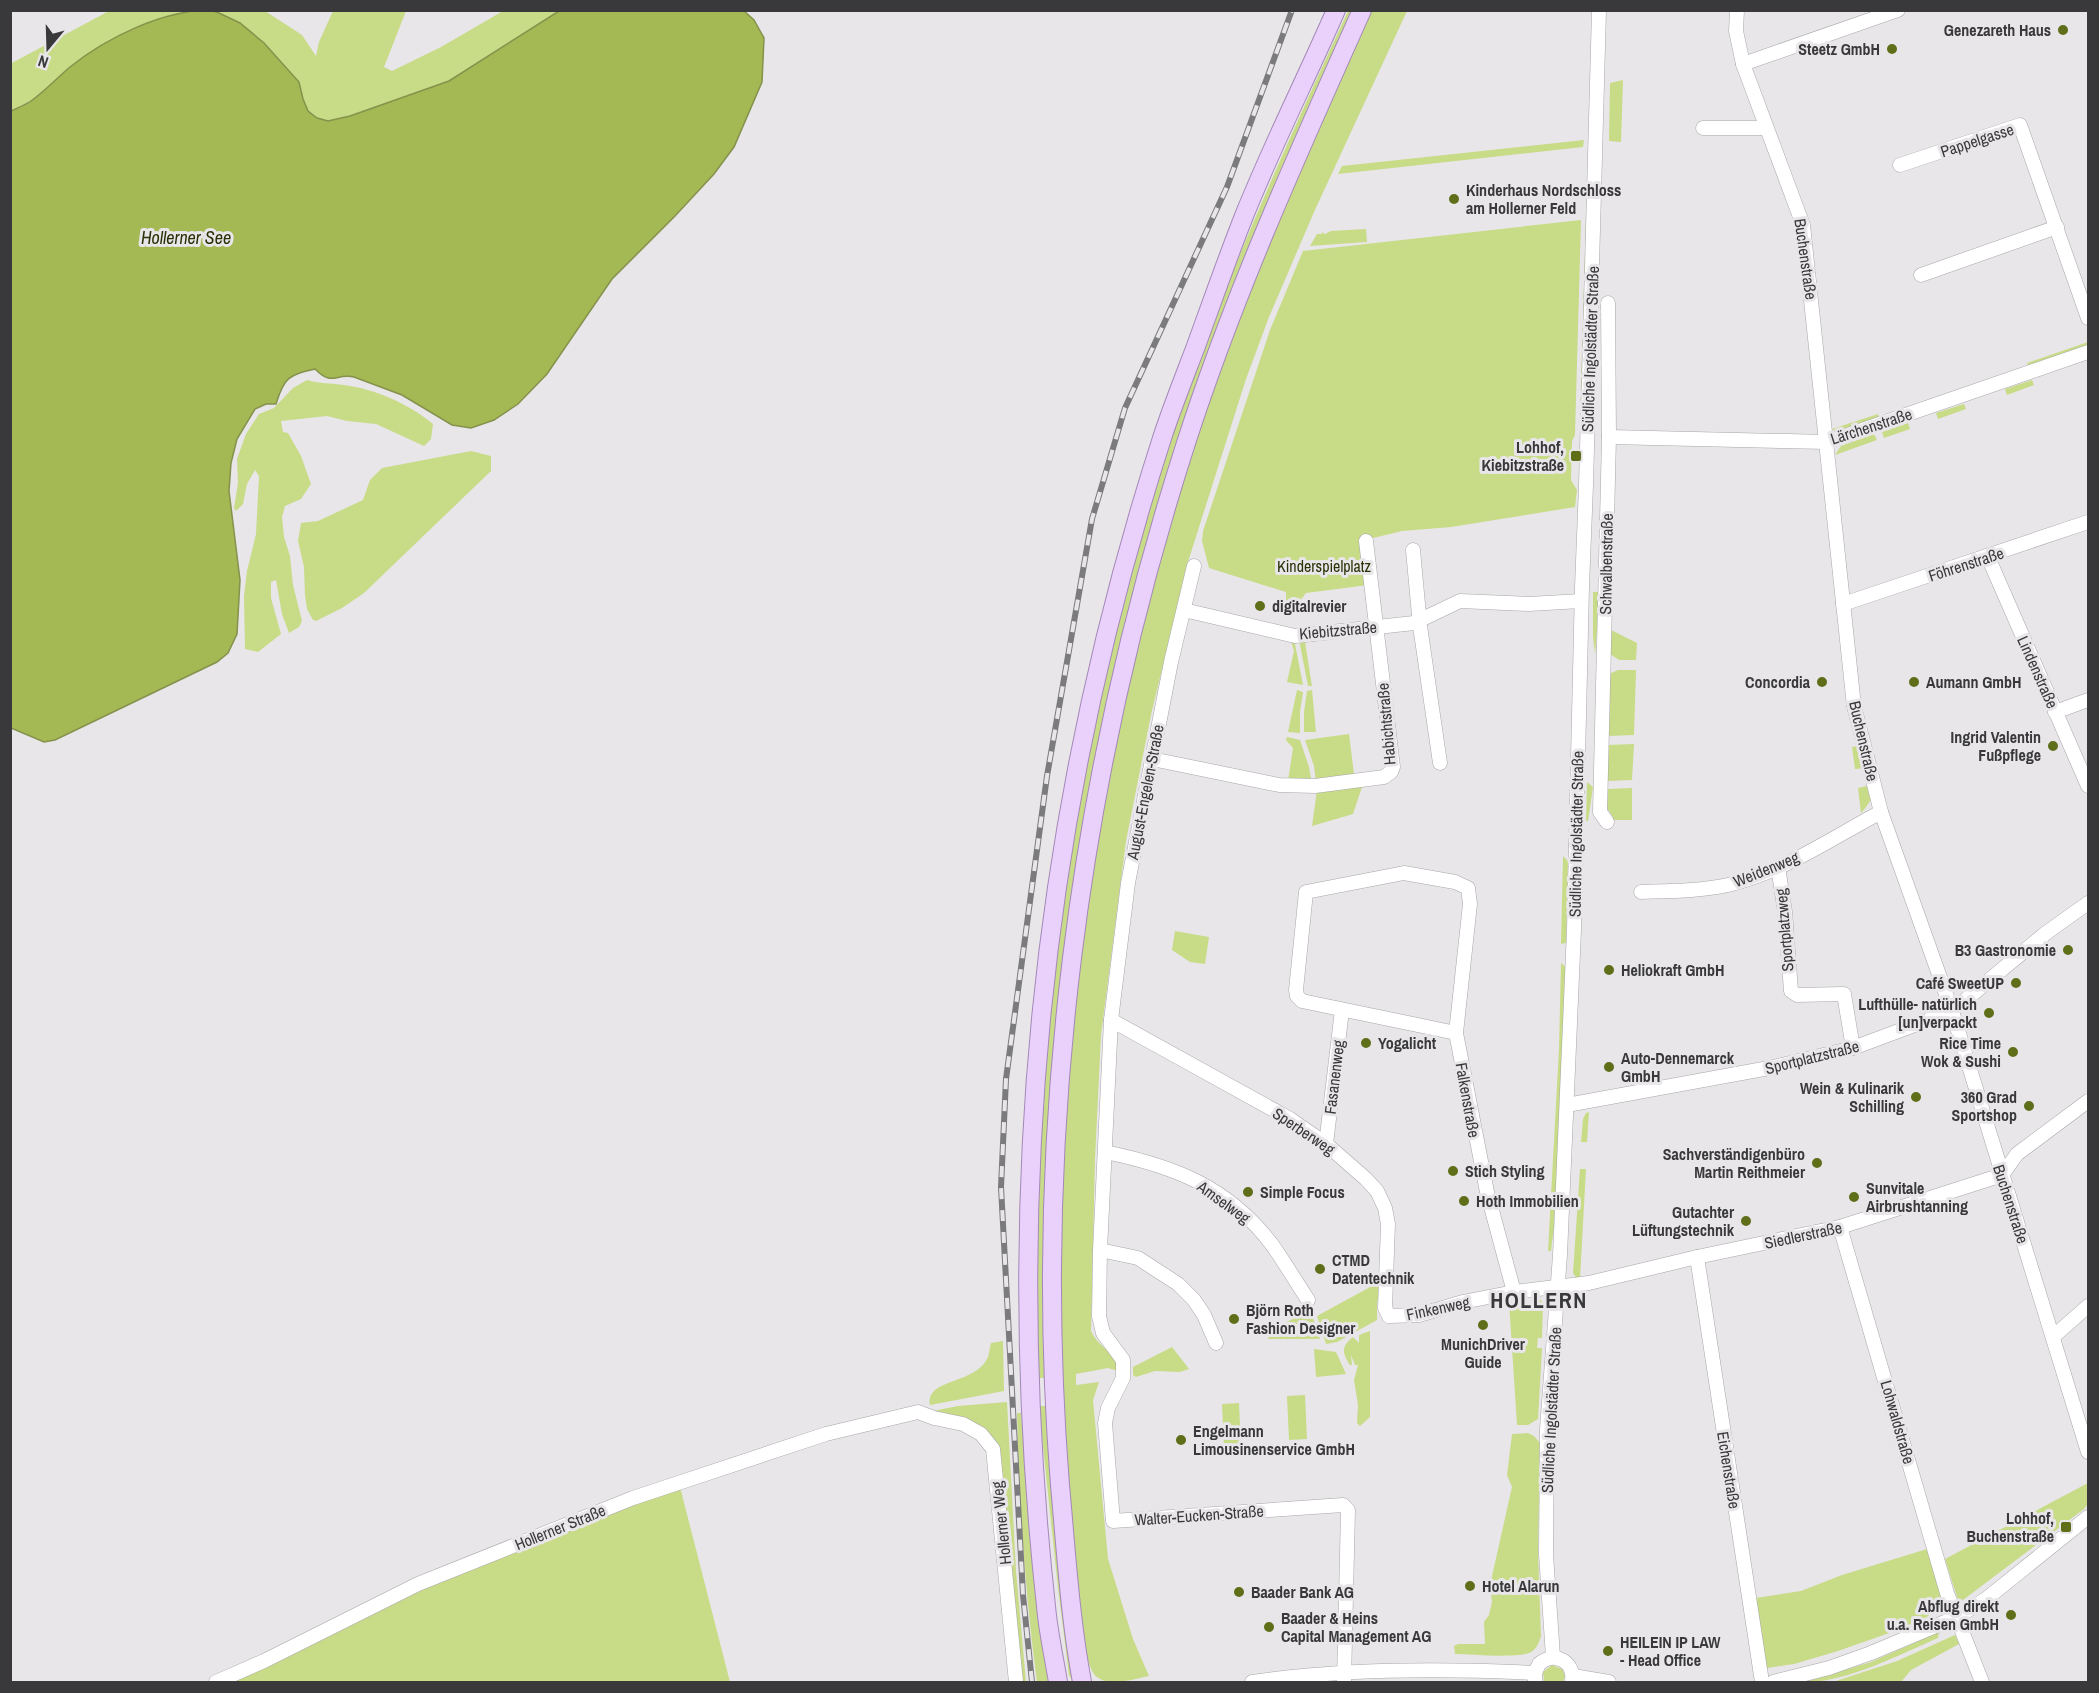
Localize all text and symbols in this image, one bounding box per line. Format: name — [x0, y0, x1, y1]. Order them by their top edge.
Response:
north arrow — [18, 18, 78, 78]
place label: Genezareth Haus — [1944, 19, 2051, 41]
marker: Genezareth Haus — [2056, 23, 2070, 37]
place label: Steetz GmbH — [1798, 38, 1880, 60]
marker: Steetz GmbH — [1885, 42, 1899, 56]
text: N — [35, 50, 51, 74]
street label: Pappelgasse — [1938, 118, 2016, 162]
place label: Kinderhaus Nordschloss am Hollerner Feld — [1466, 179, 1621, 219]
marker: Kinderhaus Nordschloss am Hollerner Feld — [1447, 192, 1461, 206]
street label: Buchenstraße — [1789, 217, 1823, 301]
water label: Hollerner See — [141, 225, 231, 250]
street label: Südliche Ingolstädter Straße — [1576, 266, 1604, 432]
street label: Lärchenstraße — [1827, 402, 1915, 450]
place label: Lohhof, Kiebitzstraße — [1482, 436, 1564, 476]
marker: Lohhof, Kiebitzstraße — [1569, 449, 1583, 463]
street label: Schwalbenstraße — [1594, 513, 1618, 615]
street label: Föhrenstraße — [1925, 541, 2007, 587]
park label: Kinderspielplatz — [1277, 555, 1371, 577]
place label: digitalrevier — [1272, 595, 1347, 617]
marker: digitalrevier — [1253, 599, 1267, 613]
street label: Kiebitzstraße — [1298, 616, 1378, 644]
street label: Lindenstraße — [2012, 632, 2064, 712]
place label: Concordia — [1745, 671, 1811, 693]
place label: Aumann GmbH — [1926, 671, 2022, 693]
marker: Concordia — [1815, 675, 1829, 689]
marker: Aumann GmbH — [1907, 675, 1921, 689]
street label: Habichtstraße — [1371, 682, 1401, 766]
street label: Buchenstraße — [1844, 699, 1884, 783]
street label: August-Engelen-Straße — [1121, 723, 1169, 862]
place label: Ingrid Valentin Fußpflege — [1951, 726, 2041, 766]
marker: Ingrid Valentin Fußpflege — [2046, 739, 2060, 753]
street label: Südliche Ingolstädter Straße — [1564, 751, 1588, 917]
street label: Weidenweg — [1730, 846, 1803, 892]
street label: Sportplatzweg — [1769, 887, 1799, 972]
place label: B3 Gastronomie — [1955, 939, 2056, 961]
marker: B3 Gastronomie — [2061, 943, 2075, 957]
place label: Heliokraft GmbH — [1621, 959, 1725, 981]
marker: Heliokraft GmbH — [1602, 963, 1616, 977]
place label: Café SweetUP — [1916, 972, 2004, 994]
marker: Café SweetUP — [2009, 976, 2023, 990]
place label: Lufthülle- natürlich [un]verpackt — [1858, 993, 1978, 1033]
marker: Lufthülle- natürlich [un]verpackt — [1982, 1006, 1996, 1020]
place label: Yogalicht — [1378, 1032, 1437, 1054]
place label: Rice Time Wok & Sushi — [1921, 1032, 2001, 1072]
street label: Sportplatzstraße — [1763, 1035, 1861, 1079]
marker: Yogalicht — [1359, 1036, 1373, 1050]
street label: Fasanenweg — [1319, 1038, 1350, 1115]
marker: Rice Time Wok & Sushi — [2006, 1045, 2020, 1059]
place label: Auto-Dennemarck GmbH — [1621, 1047, 1735, 1087]
marker: Auto-Dennemarck GmbH — [1602, 1060, 1616, 1074]
street label: Falkenstraße — [1451, 1061, 1485, 1139]
place label: Wein & Kulinarik Schilling — [1800, 1077, 1905, 1117]
place label: 360 Grad Sportshop — [1951, 1086, 2017, 1126]
marker: Wein & Kulinarik Schilling — [1909, 1090, 1923, 1104]
marker: 360 Grad Sportshop — [2022, 1099, 2036, 1113]
street label: Sperberweg — [1269, 1102, 1340, 1160]
place label: Sachverständigenbüro Martin Reithmeier — [1663, 1143, 1806, 1183]
marker: Sachverständigenbüro Martin Reithmeier — [1810, 1156, 1824, 1170]
place label: Stich Styling — [1465, 1160, 1544, 1182]
street label: Buchenstraße — [1988, 1162, 2034, 1246]
marker: Stich Styling — [1446, 1164, 1460, 1178]
street label: Amselweg — [1192, 1175, 1256, 1229]
place label: Sunvitale Airbrushtanning — [1866, 1177, 1968, 1217]
place label: Simple Focus — [1260, 1181, 1345, 1203]
marker: Simple Focus — [1241, 1185, 1255, 1199]
place label: Hoth Immobilien — [1476, 1190, 1579, 1212]
marker: Sunvitale Airbrushtanning — [1847, 1190, 1861, 1204]
marker: Hoth Immobilien — [1457, 1194, 1471, 1208]
place label: Gutachter Lüftungstechnik — [1632, 1201, 1735, 1241]
marker: Gutachter Lüftungstechnik — [1739, 1214, 1753, 1228]
street label: Siedlerstraße — [1762, 1216, 1844, 1254]
place label: CTMD Datentechnik — [1332, 1249, 1415, 1289]
marker: CTMD Datentechnik — [1313, 1262, 1327, 1276]
district label: HOLLERN — [1490, 1285, 1588, 1315]
street label: Finkenweg — [1404, 1290, 1472, 1325]
place label: Björn Roth Fashion Designer — [1246, 1299, 1356, 1339]
marker: Björn Roth Fashion Designer — [1227, 1312, 1241, 1326]
marker: MunichDriver Guide — [1476, 1318, 1490, 1332]
street label: Südliche Ingolstädter Straße — [1536, 1326, 1566, 1494]
place label: MunichDriver Guide — [1441, 1333, 1526, 1373]
street label: Lohwaldstraße — [1876, 1378, 1920, 1466]
place label: Engelmann Limousinenservice GmbH — [1193, 1420, 1355, 1460]
street label: Eichenstraße — [1712, 1430, 1746, 1510]
marker: Engelmann Limousinenservice GmbH — [1174, 1433, 1188, 1447]
street label: Hollerner Weg — [986, 1480, 1016, 1566]
street label: Hollerner Straße — [511, 1499, 609, 1555]
street label: Walter-Eucken-Straße — [1134, 1500, 1264, 1530]
place label: Lohhof, Buchenstraße — [1967, 1507, 2054, 1547]
marker: Lohhof, Buchenstraße — [2059, 1520, 2073, 1534]
place label: Hotel Alarun — [1482, 1575, 1560, 1597]
marker: Hotel Alarun — [1463, 1579, 1477, 1593]
place label: Baader Bank AG — [1251, 1581, 1354, 1603]
marker: Baader Bank AG — [1232, 1585, 1246, 1599]
place label: Abflug direkt u.a. Reisen GmbH — [1887, 1595, 2000, 1635]
place label: Baader & Heins Capital Management AG — [1281, 1607, 1431, 1647]
marker: Abflug direkt u.a. Reisen GmbH — [2004, 1608, 2018, 1622]
marker: Baader & Heins Capital Management AG — [1262, 1620, 1276, 1634]
place label: HEILEIN IP LAW - Head Office — [1620, 1631, 1721, 1671]
marker: HEILEIN IP LAW - Head Office — [1601, 1644, 1615, 1658]

